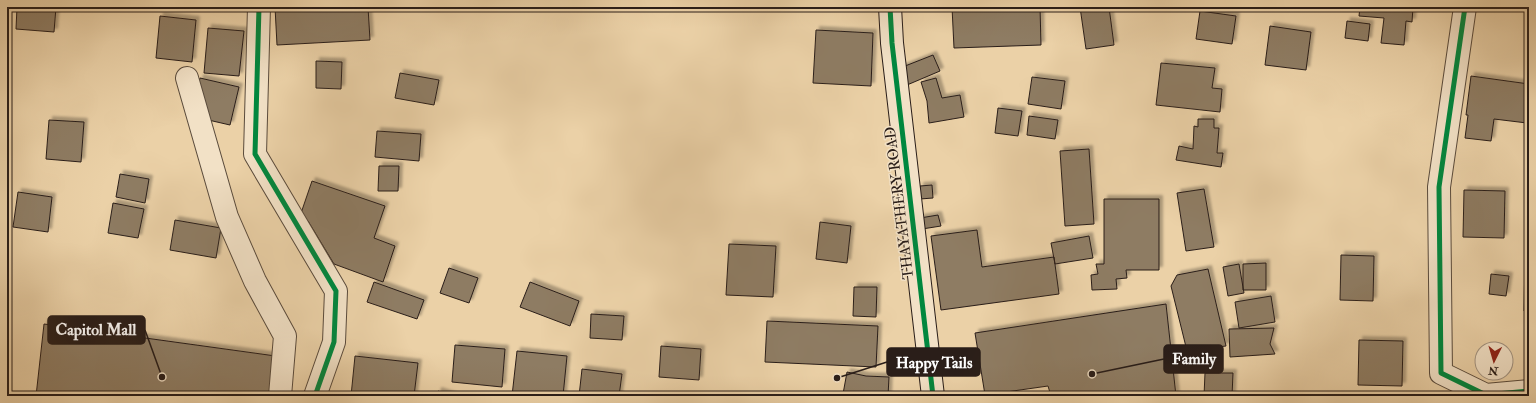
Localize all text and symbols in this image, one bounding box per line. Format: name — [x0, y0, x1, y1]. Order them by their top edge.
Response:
street label: THAYATHERY ROAD — [881, 126, 918, 280]
callout: Capitol Mall — [48, 316, 145, 344]
text: Capitol Mall — [56, 320, 137, 341]
north arrow — [1474, 341, 1514, 381]
callout: Family — [1164, 345, 1223, 373]
callout: Happy Tails — [887, 348, 980, 376]
text: Family — [1172, 349, 1217, 370]
text: Happy Tails — [896, 353, 973, 374]
text: N — [1487, 363, 1500, 377]

